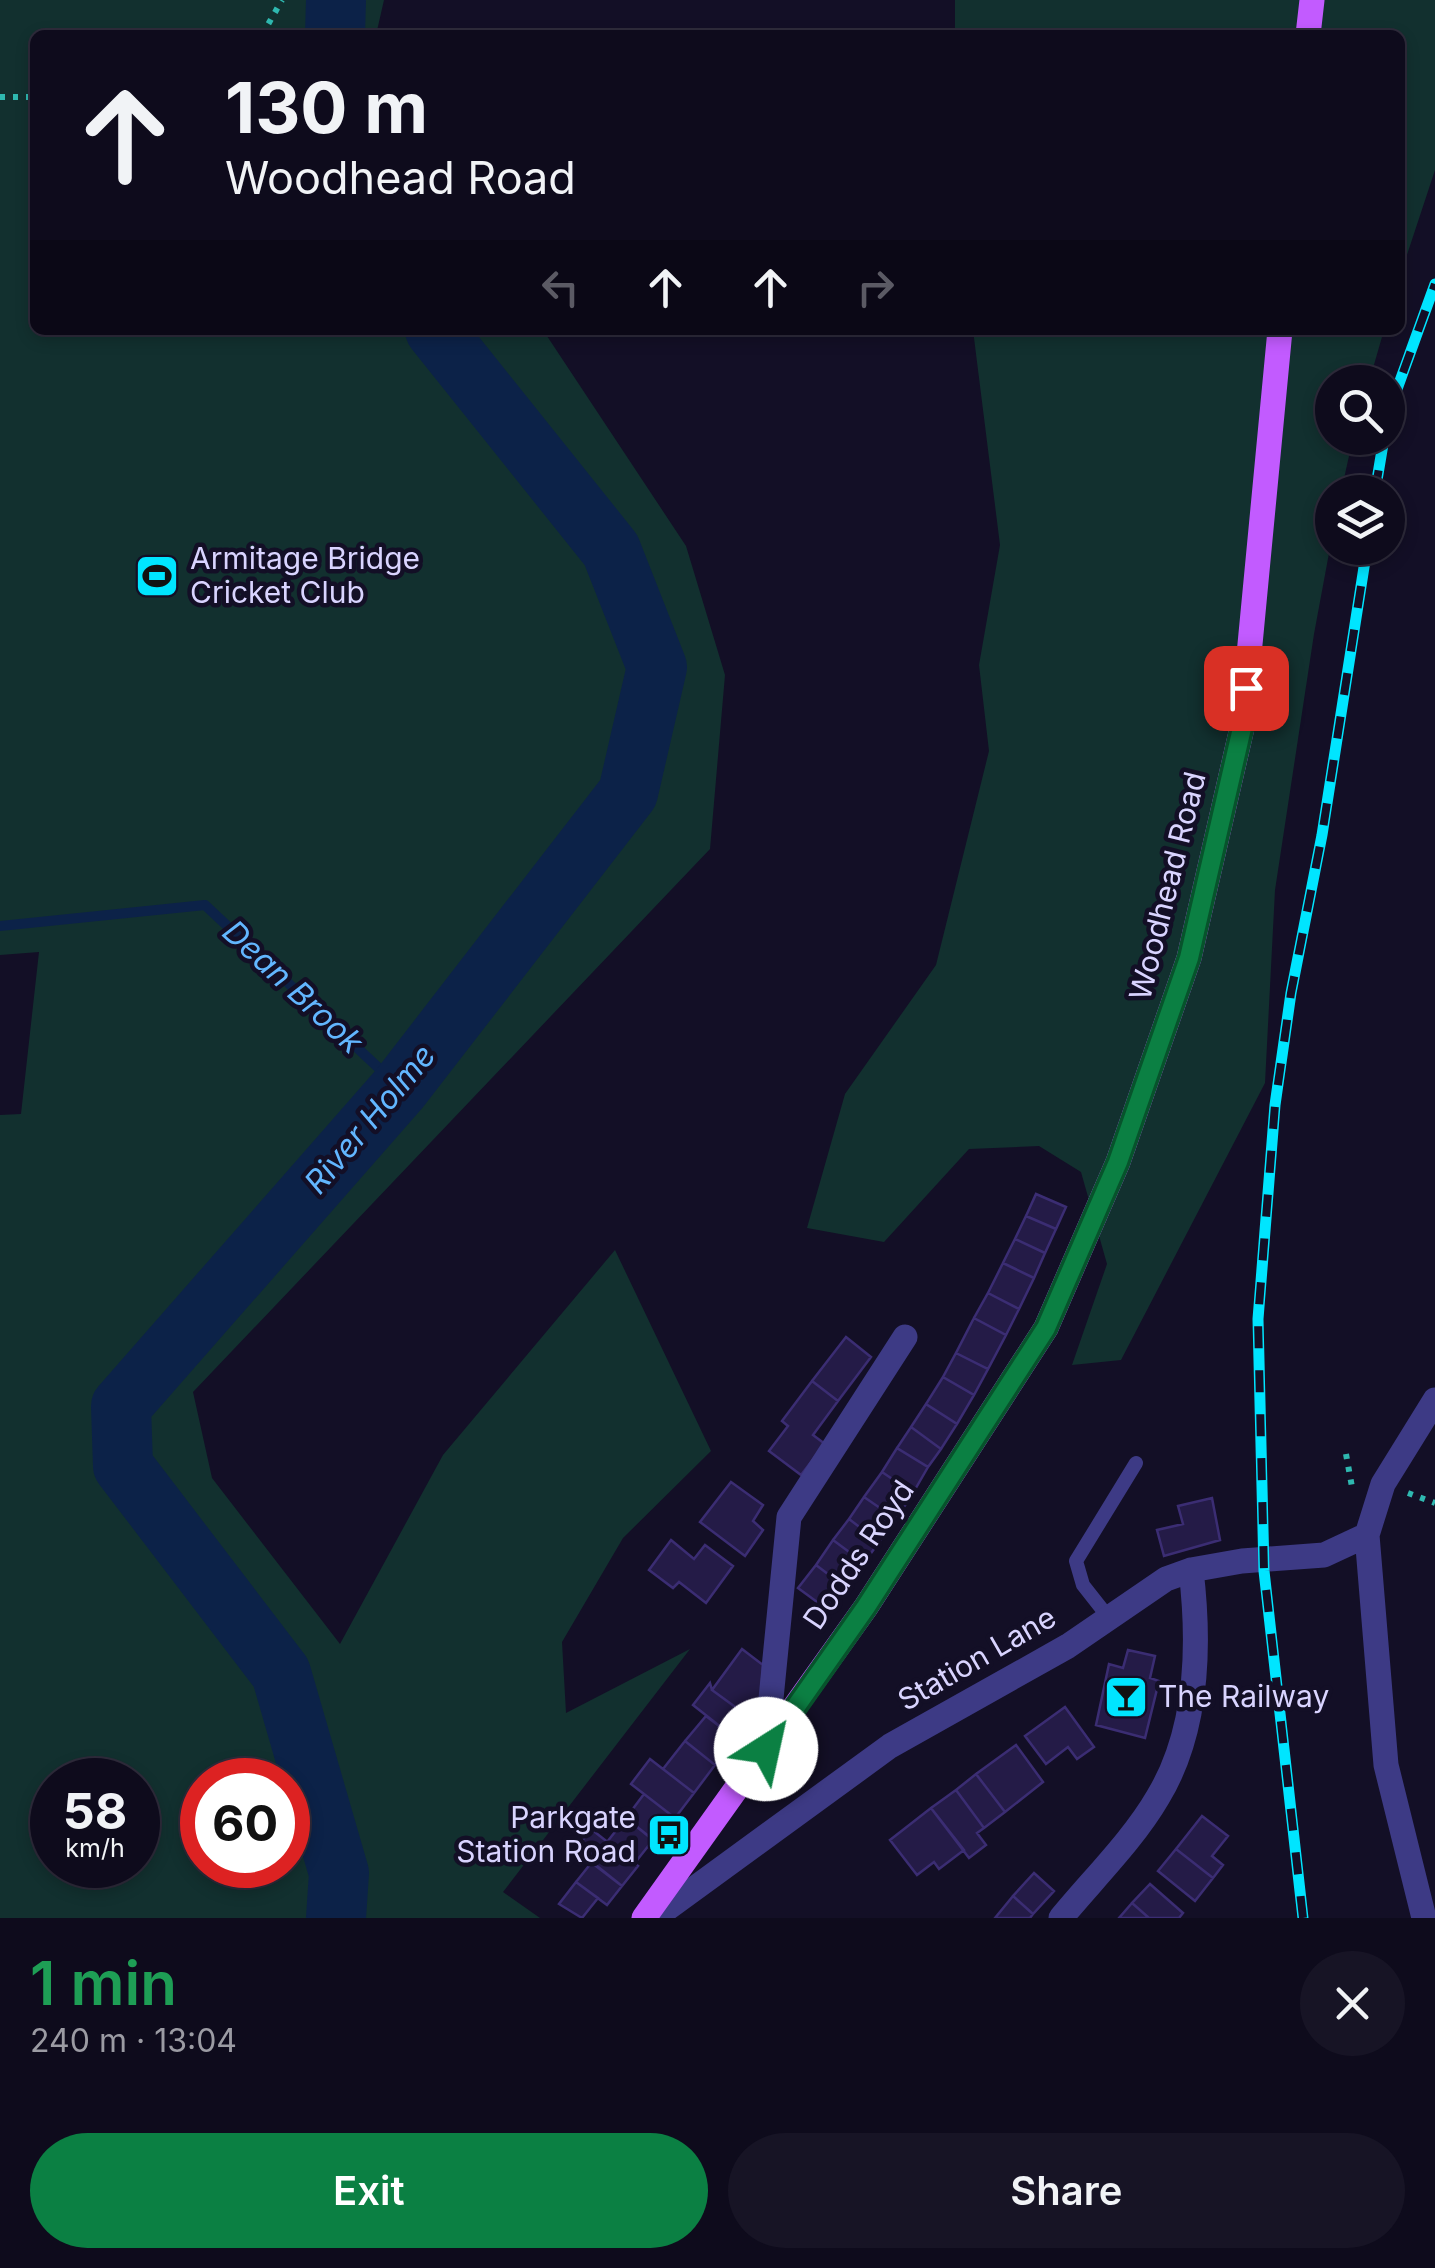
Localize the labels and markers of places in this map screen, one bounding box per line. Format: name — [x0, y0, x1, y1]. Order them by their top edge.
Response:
place label: Armitage Bridge Cricket Club — [190, 540, 420, 610]
sports icon: Armitage Bridge Cricket Club — [134, 553, 180, 599]
pin — [1204, 646, 1289, 731]
bar icon: The Railway — [1103, 1674, 1149, 1720]
place label: The Railway — [1158, 1678, 1330, 1714]
place label: Parkgate Station Road — [456, 1799, 636, 1869]
bus stop icon: Parkgate Station Road — [646, 1812, 692, 1858]

